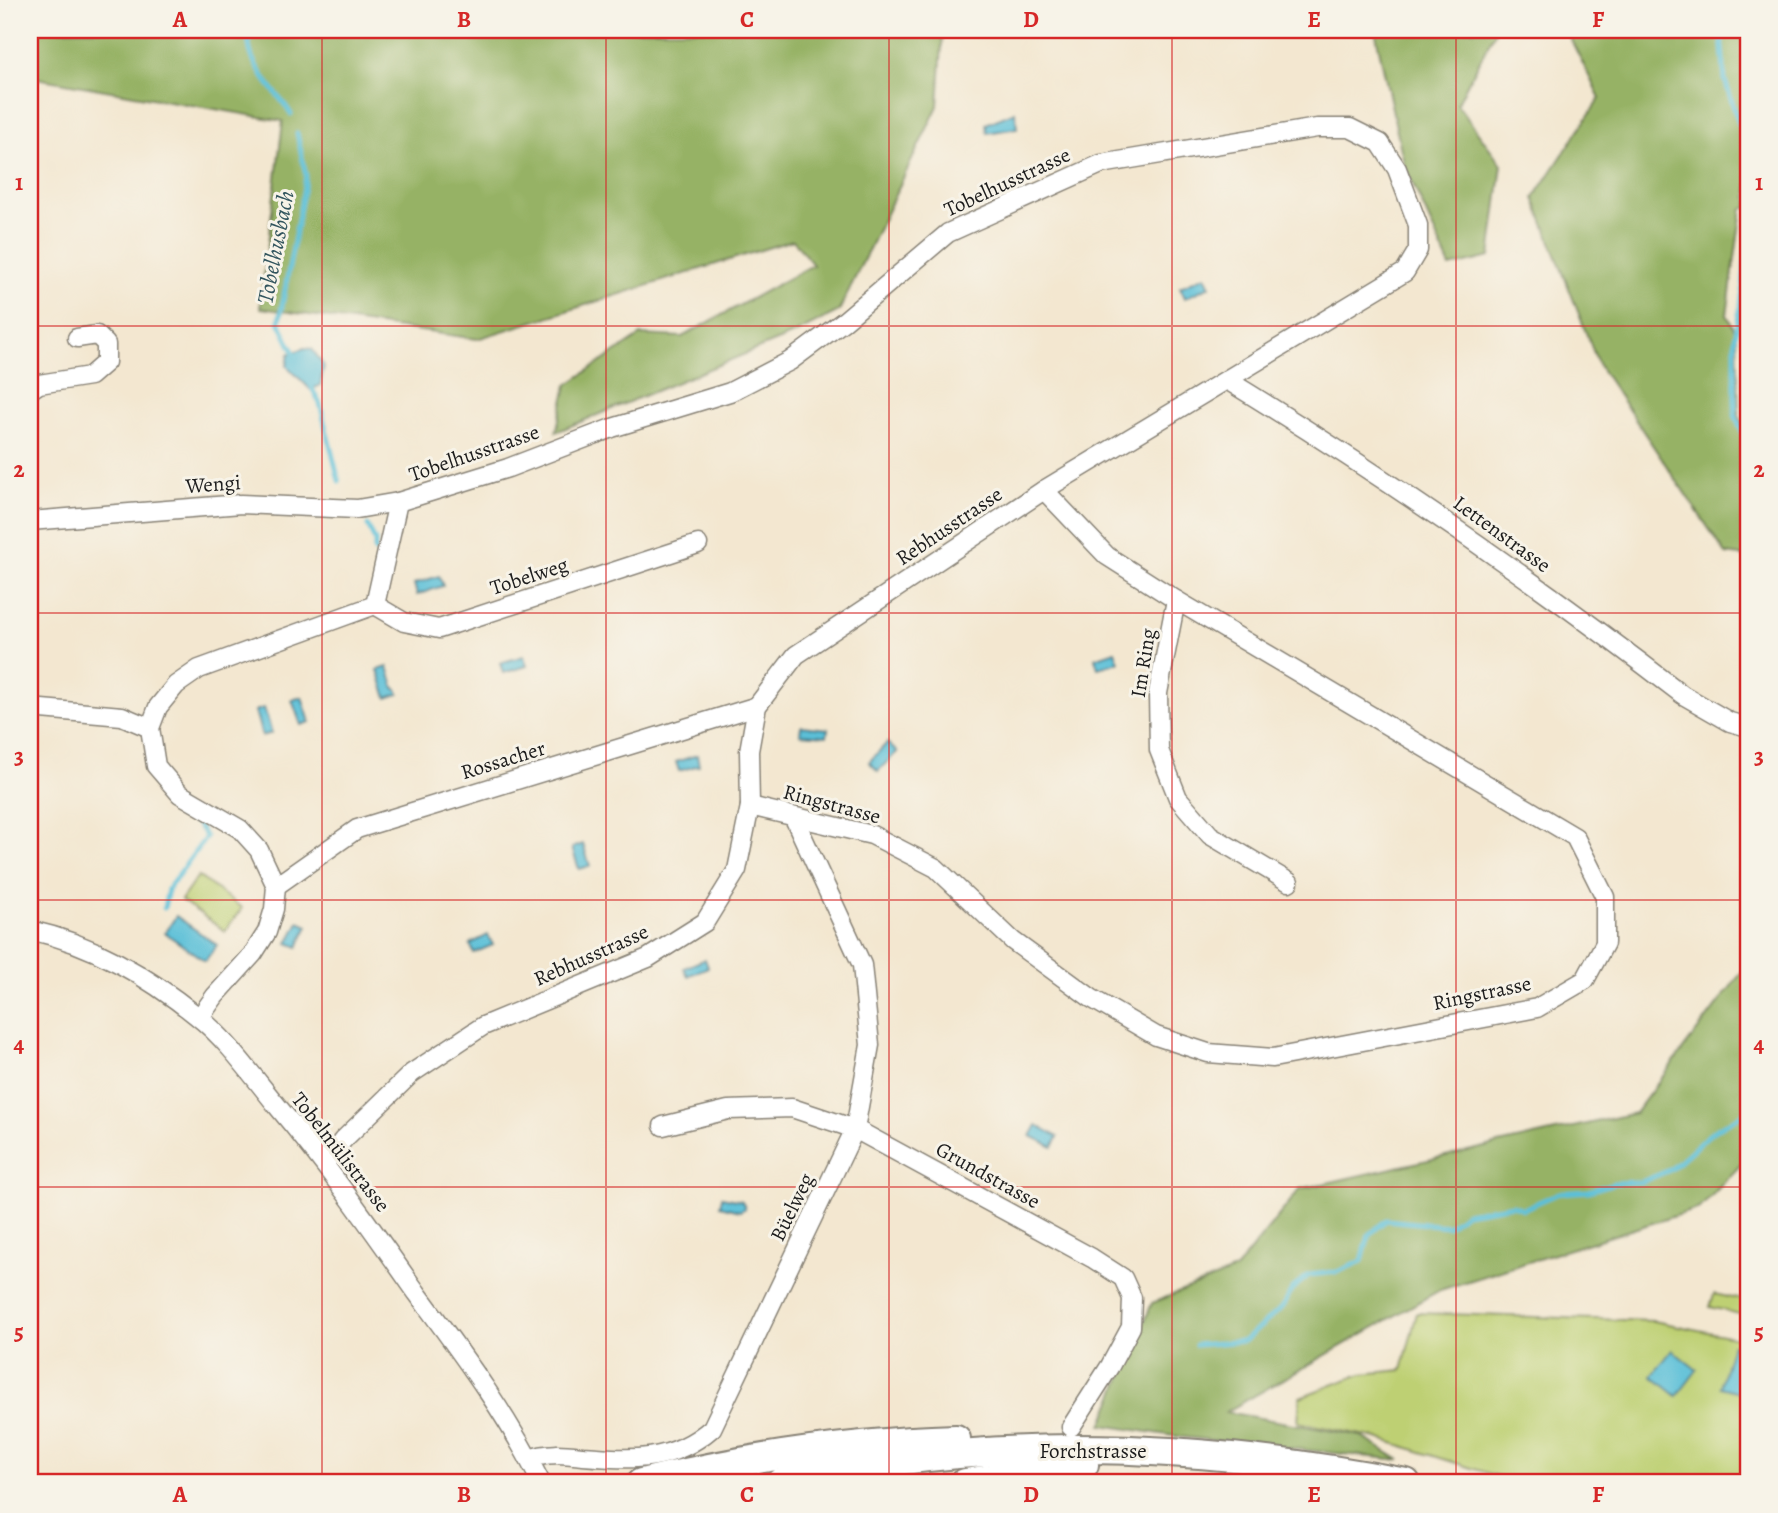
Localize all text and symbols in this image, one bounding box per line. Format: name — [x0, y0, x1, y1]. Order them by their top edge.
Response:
text: A — [172, 4, 188, 35]
text: B — [457, 4, 471, 35]
text: C — [740, 4, 754, 35]
text: D — [1023, 4, 1039, 35]
text: E — [1307, 4, 1321, 35]
text: F — [1592, 4, 1605, 35]
street label: Tobelhusstrasse — [939, 141, 1075, 223]
text: 1 — [15, 167, 23, 198]
text: 1 — [1755, 167, 1763, 198]
water label: Tobelhusbach — [249, 188, 302, 306]
street label: Tobelhusstrasse — [405, 418, 543, 488]
text: 2 — [13, 454, 25, 485]
text: 2 — [1753, 454, 1765, 485]
street label: Wengi — [183, 468, 242, 500]
street label: Rebhusstrasse — [890, 480, 1008, 572]
street label: Lettenstrasse — [1448, 489, 1556, 579]
street label: Tobelweg — [487, 550, 572, 602]
street label: Im Ring — [1124, 626, 1162, 700]
street label: Rossacher — [457, 734, 549, 786]
text: 3 — [14, 741, 24, 772]
text: 3 — [1754, 741, 1764, 772]
street label: Ringstrasse — [780, 778, 884, 830]
street label: Rebhusstrasse — [529, 917, 653, 993]
street label: Ringstrasse — [1430, 969, 1534, 1017]
text: 4 — [14, 1029, 25, 1060]
text: 4 — [1754, 1029, 1765, 1060]
street label: Tobelmülistrasse — [285, 1086, 397, 1218]
street label: Grundstrasse — [931, 1135, 1045, 1215]
street label: Büelweg — [763, 1168, 821, 1246]
text: 5 — [14, 1316, 24, 1347]
text: 5 — [1754, 1316, 1764, 1347]
street label: Forchstrasse — [1039, 1437, 1147, 1465]
text: A — [172, 1479, 188, 1510]
text: B — [457, 1479, 471, 1510]
text: C — [740, 1479, 754, 1510]
text: D — [1023, 1479, 1039, 1510]
text: E — [1307, 1479, 1321, 1510]
text: F — [1592, 1479, 1605, 1510]

